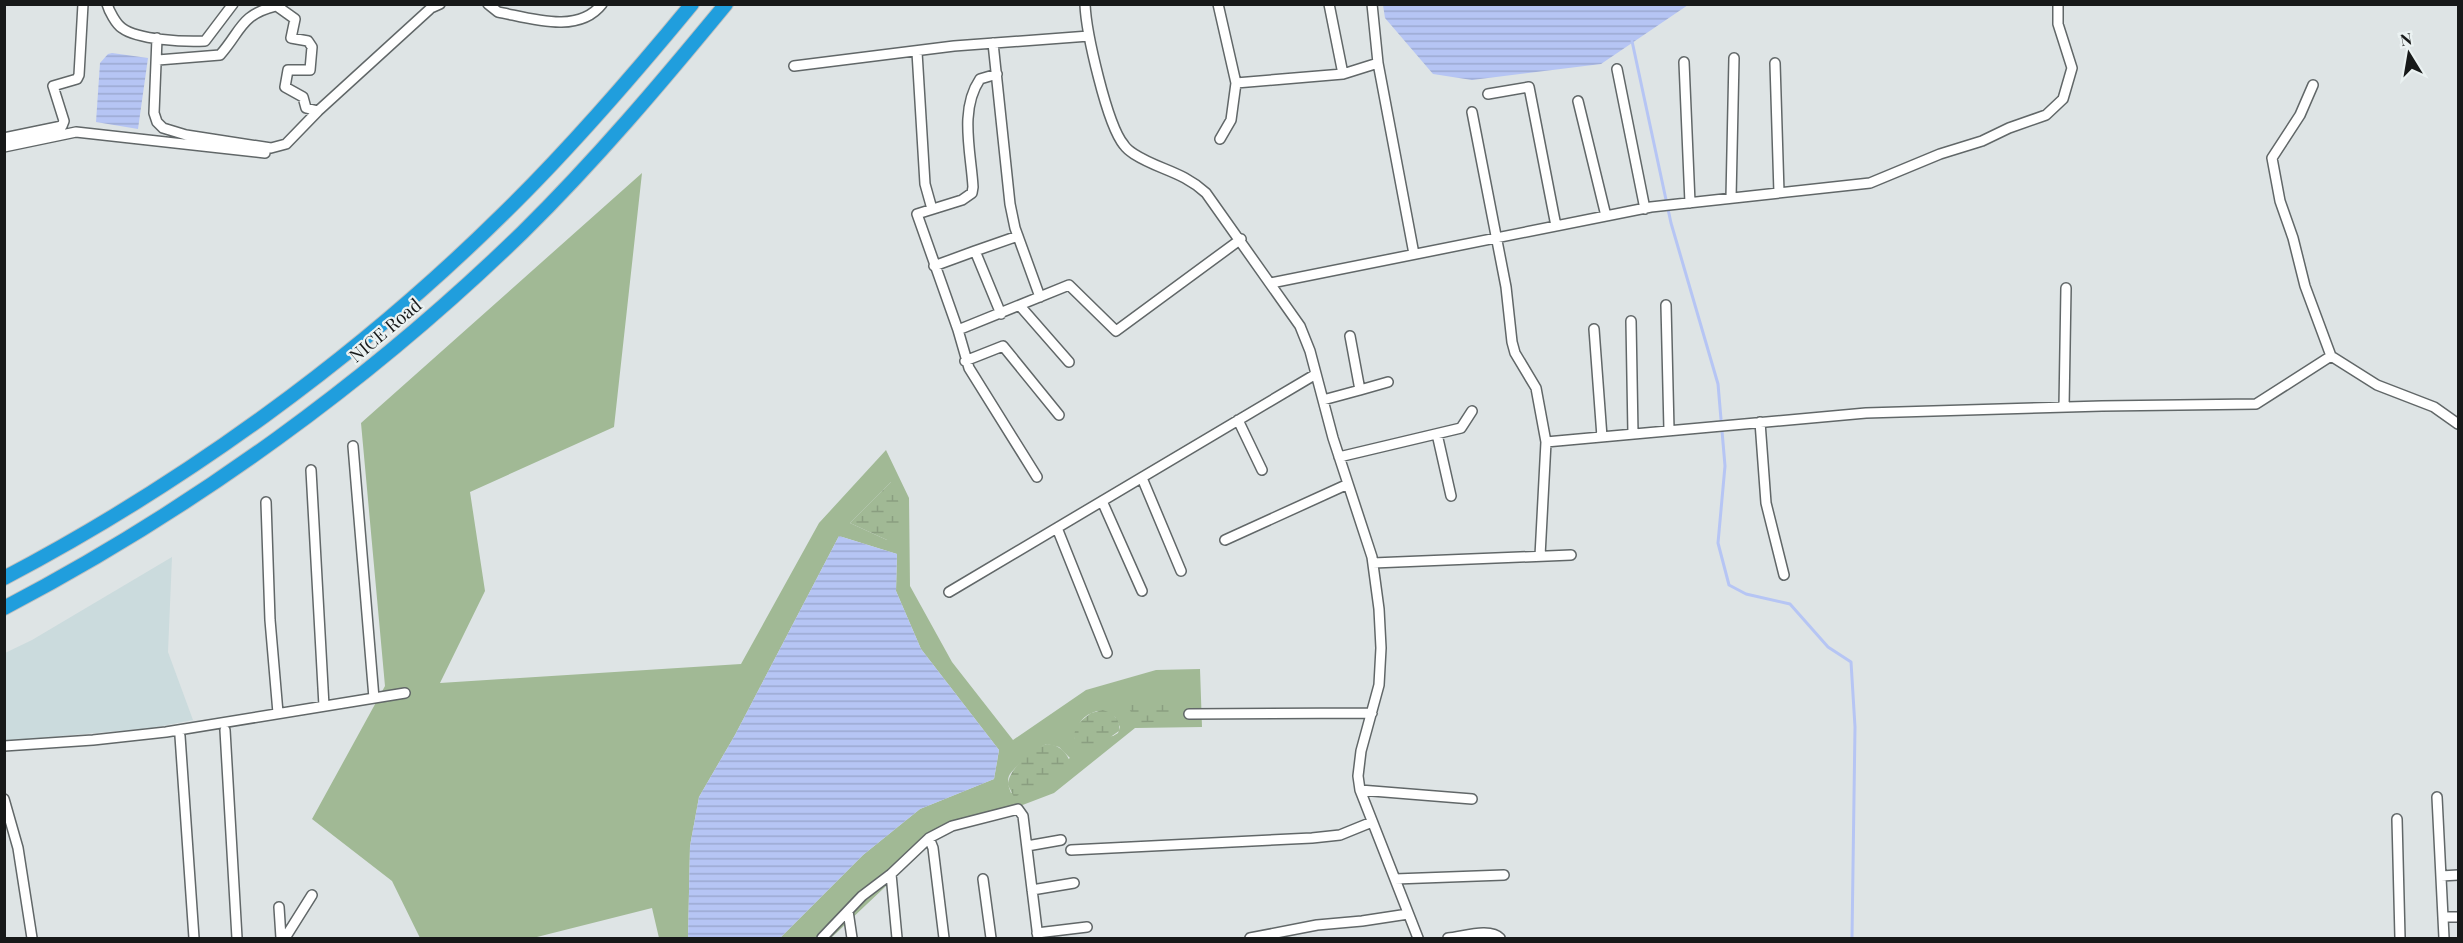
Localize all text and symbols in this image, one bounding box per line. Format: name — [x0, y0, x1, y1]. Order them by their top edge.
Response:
north arrow — [2379, 24, 2439, 84]
text: N — [2398, 27, 2414, 50]
street label: NICE Road — [344, 292, 427, 367]

